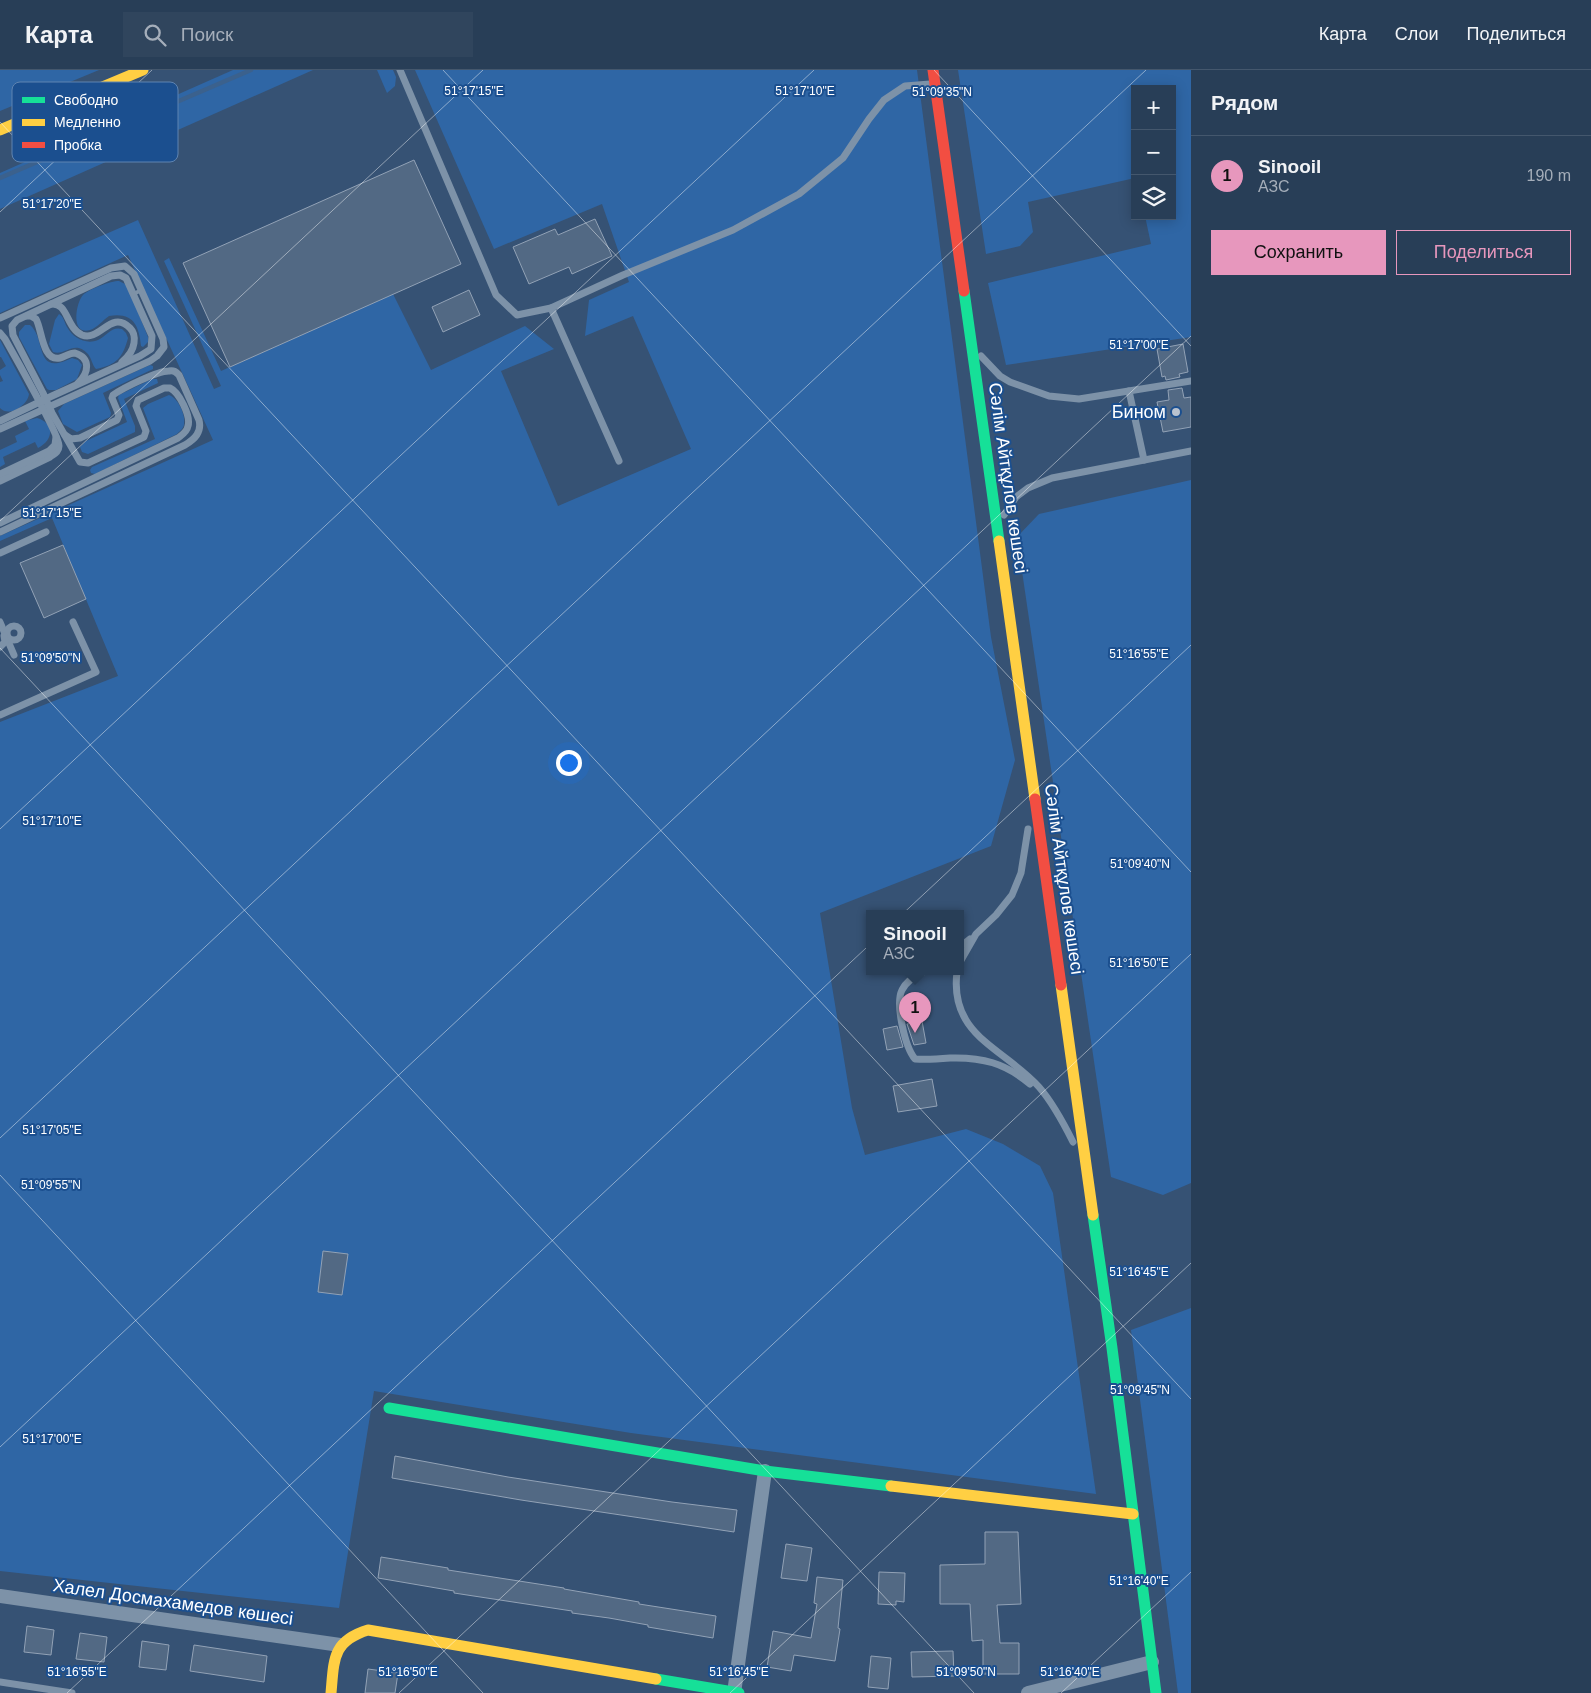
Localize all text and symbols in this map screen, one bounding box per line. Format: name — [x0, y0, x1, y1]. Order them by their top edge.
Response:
search box — [123, 12, 473, 57]
text: Карта — [25, 21, 93, 48]
icon: search — [141, 21, 169, 49]
text: Поиск — [181, 24, 233, 45]
text: Карта — [1319, 24, 1367, 44]
text: Слои — [1395, 24, 1439, 44]
text: Поделиться — [1467, 24, 1566, 44]
legend — [12, 82, 178, 162]
text: 51°17'15"E — [444, 84, 504, 98]
text: 51°17'10"E — [775, 84, 835, 98]
text: 51°09'35"N — [912, 85, 972, 99]
map controls — [1131, 85, 1176, 220]
button: + — [1131, 85, 1176, 130]
text: Рядом — [1211, 91, 1278, 114]
text: Свободно — [54, 92, 119, 108]
text: Медленно — [54, 114, 121, 130]
button: − — [1131, 130, 1176, 175]
text: Пробка — [54, 137, 102, 153]
text: Sinooil — [1258, 156, 1321, 177]
text: 1 — [1223, 167, 1231, 184]
text: 190 m — [1527, 167, 1571, 184]
button: layers — [1131, 175, 1176, 220]
text: АЗС — [1258, 178, 1290, 195]
text: 51°17'20"E — [22, 197, 82, 211]
button: Сохранить — [1211, 230, 1386, 275]
button: Поделиться — [1396, 230, 1571, 275]
text: 51°17'00"E — [1109, 338, 1169, 352]
street label: Сәлім Айтқұлов көшесі — [985, 381, 1031, 575]
place label: Бином — [1112, 402, 1166, 422]
marker: Бином — [1170, 406, 1182, 418]
text: 51°17'15"E — [22, 506, 82, 520]
text: 51°16'55"E — [1109, 647, 1169, 661]
text: 51°09'50"N — [21, 651, 81, 665]
your location — [556, 750, 582, 776]
street label: Сәлім Айтқұлов көшесі — [1041, 782, 1087, 976]
text: 51°17'10"E — [22, 814, 82, 828]
text: 51°09'40"N — [1110, 857, 1170, 871]
popup — [866, 910, 964, 975]
text: Sinooil — [883, 923, 947, 944]
text: АЗС — [883, 945, 915, 962]
text: 51°16'50"E — [1109, 956, 1169, 970]
pin: 1 — [899, 992, 931, 1033]
text: 51°17'05"E — [22, 1123, 82, 1137]
text: 51°09'55"N — [21, 1178, 81, 1192]
text: 51°16'45"E — [1109, 1265, 1169, 1279]
text: 51°09'45"N — [1110, 1383, 1170, 1397]
text: 51°17'00"E — [22, 1432, 82, 1446]
text: 51°16'40"E — [1109, 1574, 1169, 1588]
street label: Халел Досмахамедов көшесі — [52, 1575, 294, 1629]
text: 51°16'55"E — [47, 1665, 107, 1679]
text: 51°16'50"E — [378, 1665, 438, 1679]
text: 51°16'45"E — [709, 1665, 769, 1679]
text: 51°09'50"N — [936, 1665, 996, 1679]
text: 51°16'40"E — [1040, 1665, 1100, 1679]

